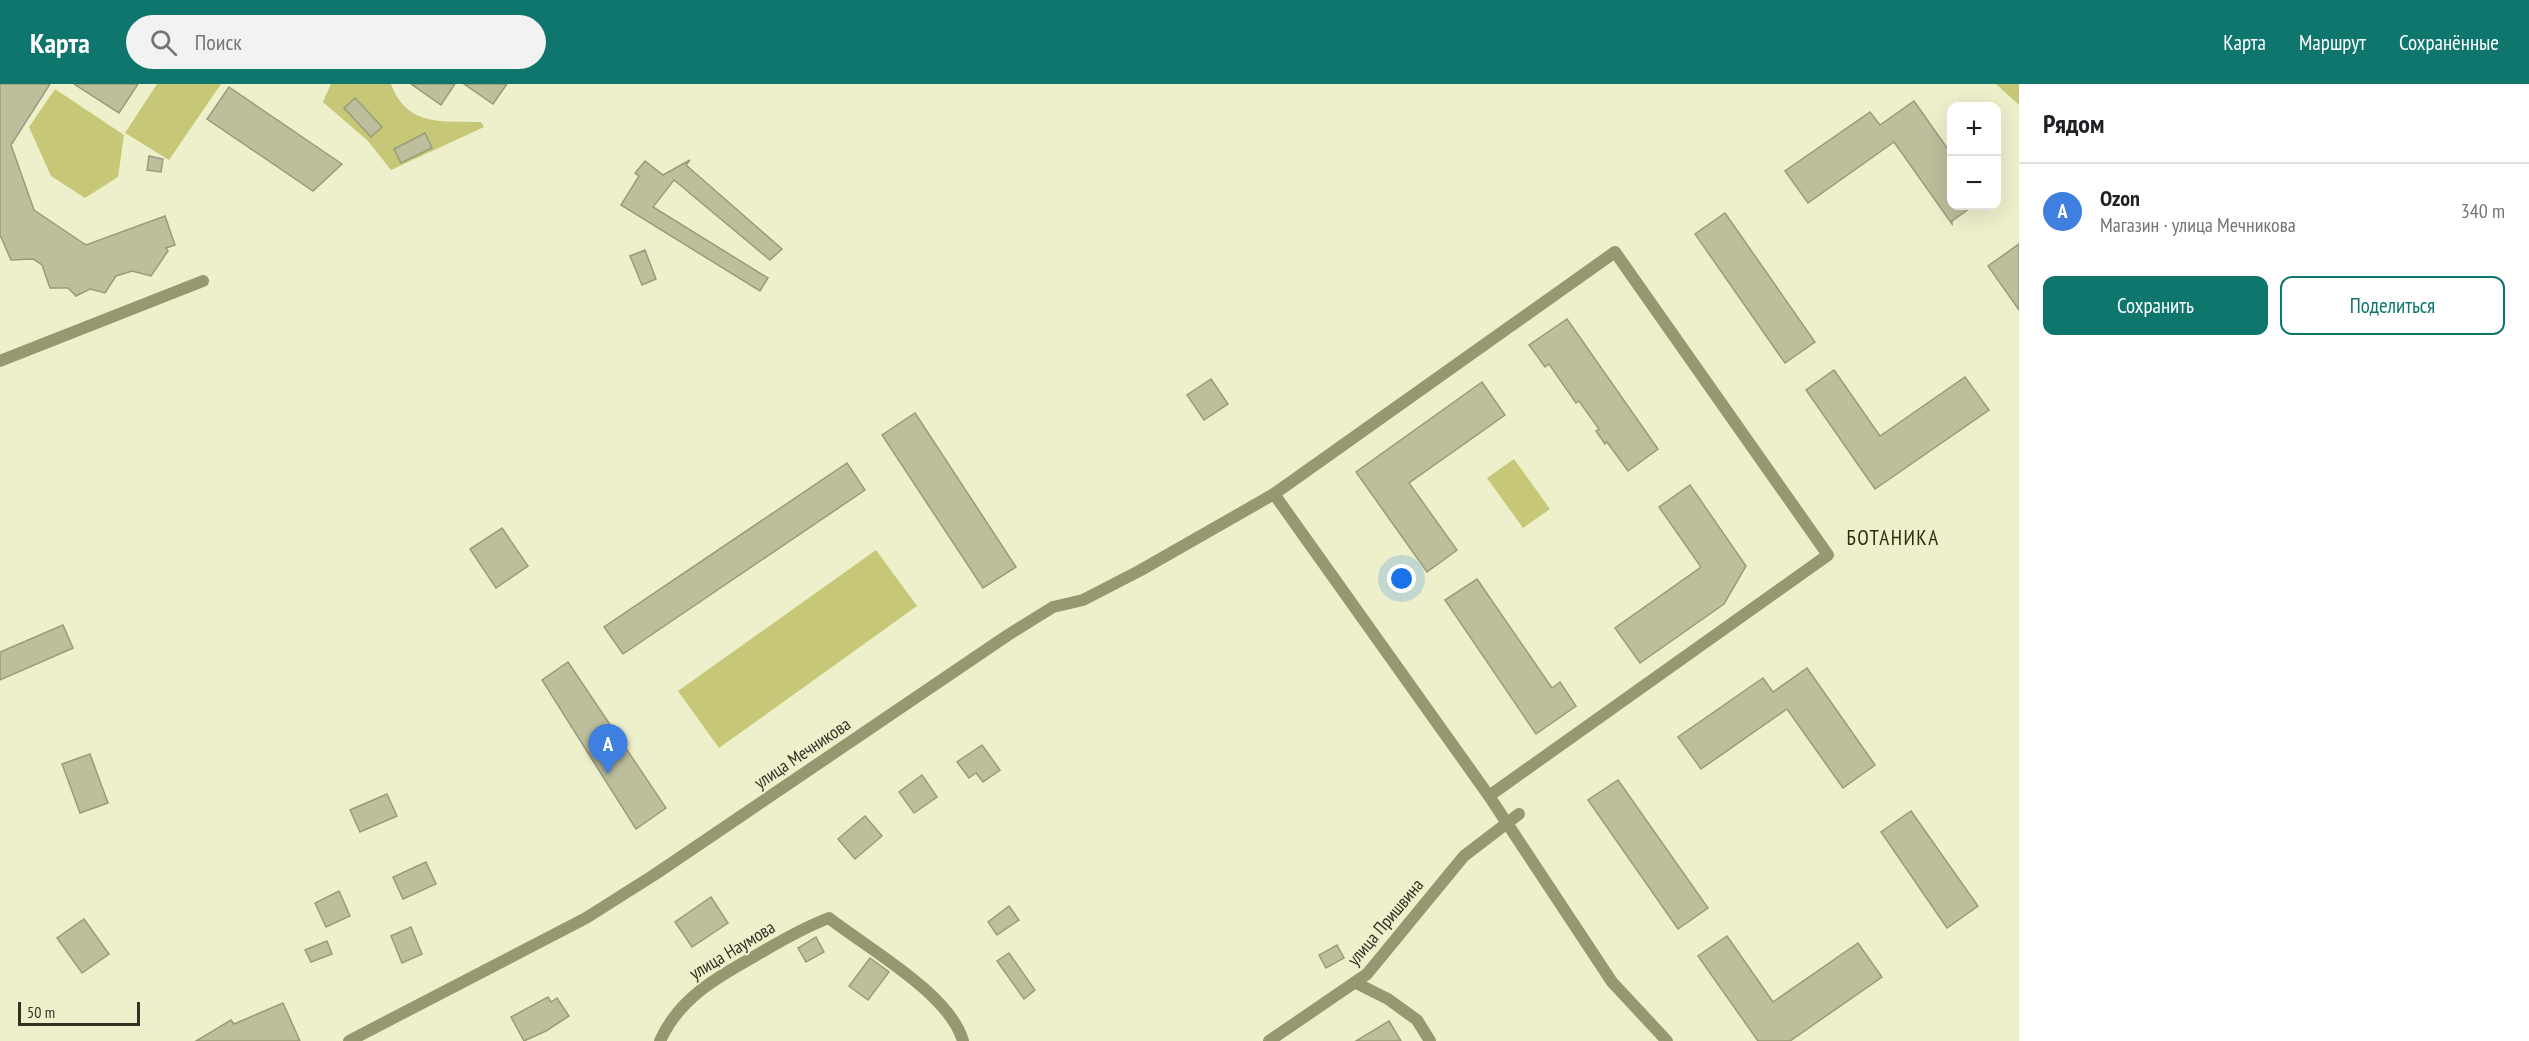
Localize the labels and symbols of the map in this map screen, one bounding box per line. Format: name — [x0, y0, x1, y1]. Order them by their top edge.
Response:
district label: БОТАНИКА — [1846, 524, 1940, 551]
your location — [1387, 564, 1416, 593]
street label: улица Мечникова — [749, 712, 855, 794]
pin: A — [588, 724, 628, 774]
street label: улица Пришвина — [1342, 874, 1428, 970]
street label: улица Наумова — [685, 915, 779, 985]
scale bar — [18, 999, 140, 1026]

